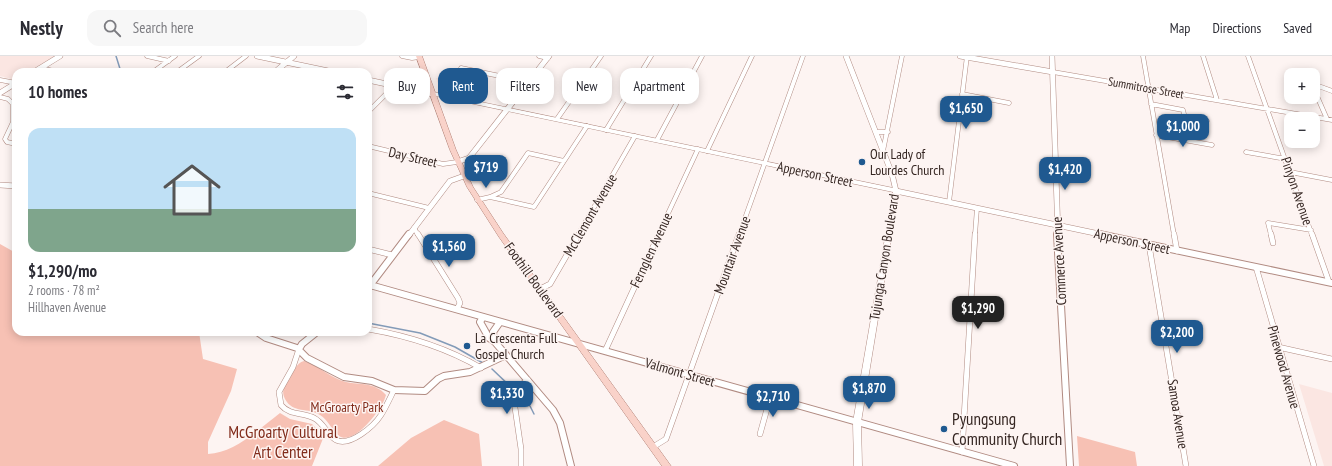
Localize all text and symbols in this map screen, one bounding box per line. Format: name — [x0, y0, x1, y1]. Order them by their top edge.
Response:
search box — [87, 10, 367, 46]
text: Nestly — [20, 16, 63, 40]
icon: search — [101, 17, 123, 39]
text: Search here — [133, 18, 194, 37]
text: Map — [1170, 19, 1190, 37]
text: Directions — [1212, 19, 1261, 37]
text: Saved — [1283, 19, 1312, 37]
chip: Buy — [384, 68, 430, 104]
chip: Rent — [438, 68, 488, 104]
chip: Filters — [496, 68, 554, 104]
chip: New — [562, 68, 612, 104]
chip: Apartment — [620, 68, 699, 104]
map controls — [1284, 68, 1320, 148]
button: + — [1284, 68, 1320, 104]
street label: Summitrose Street — [1107, 73, 1186, 102]
text: 10 homes — [28, 81, 87, 103]
icon: filters — [334, 81, 356, 103]
pin: $1,650 — [933, 96, 999, 130]
text: $1,650 — [949, 100, 983, 117]
button: − — [1284, 112, 1320, 148]
pin: $1,000 — [1150, 114, 1216, 148]
text: $1,000 — [1166, 118, 1200, 135]
street label: Day Street — [387, 143, 439, 171]
place label: Our Lady of Lourdes Church — [870, 145, 944, 179]
icon: home — [156, 154, 228, 226]
pin: $719 — [462, 155, 510, 189]
street label: Pinyon Avenue — [1277, 155, 1317, 228]
street label: Apperson Street — [775, 157, 855, 191]
marker: Our Lady of Lourdes Church — [857, 157, 867, 167]
pin: $1,420 — [1032, 157, 1098, 191]
text: $719 — [474, 159, 498, 176]
text: $1,420 — [1048, 161, 1082, 178]
street label: McClemont Avenue — [559, 170, 621, 260]
street label: Tujunga Canyon Boulevard — [865, 192, 903, 322]
street label: Fernglen Avenue — [626, 209, 676, 290]
street label: Mountair Avenue — [710, 213, 754, 296]
street label: Commerce Avenue — [1048, 216, 1070, 306]
street label: Apperson Street — [1092, 224, 1172, 258]
pin: $1,560 — [416, 234, 482, 268]
text: $1,560 — [432, 238, 466, 255]
street label: Foothill Boulevard — [501, 239, 567, 321]
text: $1,290/mo — [28, 260, 97, 282]
text: 2 rooms · 78 m² — [28, 282, 100, 299]
pin: $1,290 — [945, 296, 1011, 330]
text: Hillhaven Avenue — [28, 299, 106, 316]
text: $1,290 — [961, 300, 995, 317]
pin: $2,200 — [1144, 320, 1210, 354]
street label: Pinewood Avenue — [1264, 323, 1304, 411]
text: $2,200 — [1160, 324, 1194, 341]
place label: La Crescenta Full Gospel Church — [475, 329, 558, 363]
marker: La Crescenta Full Gospel Church — [462, 341, 472, 351]
street label: Valmont Street — [642, 353, 717, 391]
pin: $1,870 — [836, 376, 902, 410]
street label: Samoa Avenue — [1164, 378, 1192, 450]
text: $1,870 — [852, 380, 886, 397]
pin: $1,330 — [474, 381, 540, 415]
pin: $2,710 — [740, 384, 806, 418]
text: $1,330 — [490, 385, 524, 402]
text: $2,710 — [756, 388, 790, 405]
park label: McGroarty Park — [311, 398, 384, 416]
place label: Pyungsung Community Church — [952, 408, 1062, 450]
park label: McGroarty Cultural Art Center — [228, 421, 338, 463]
marker: Pyungsung Community Church — [939, 424, 949, 434]

